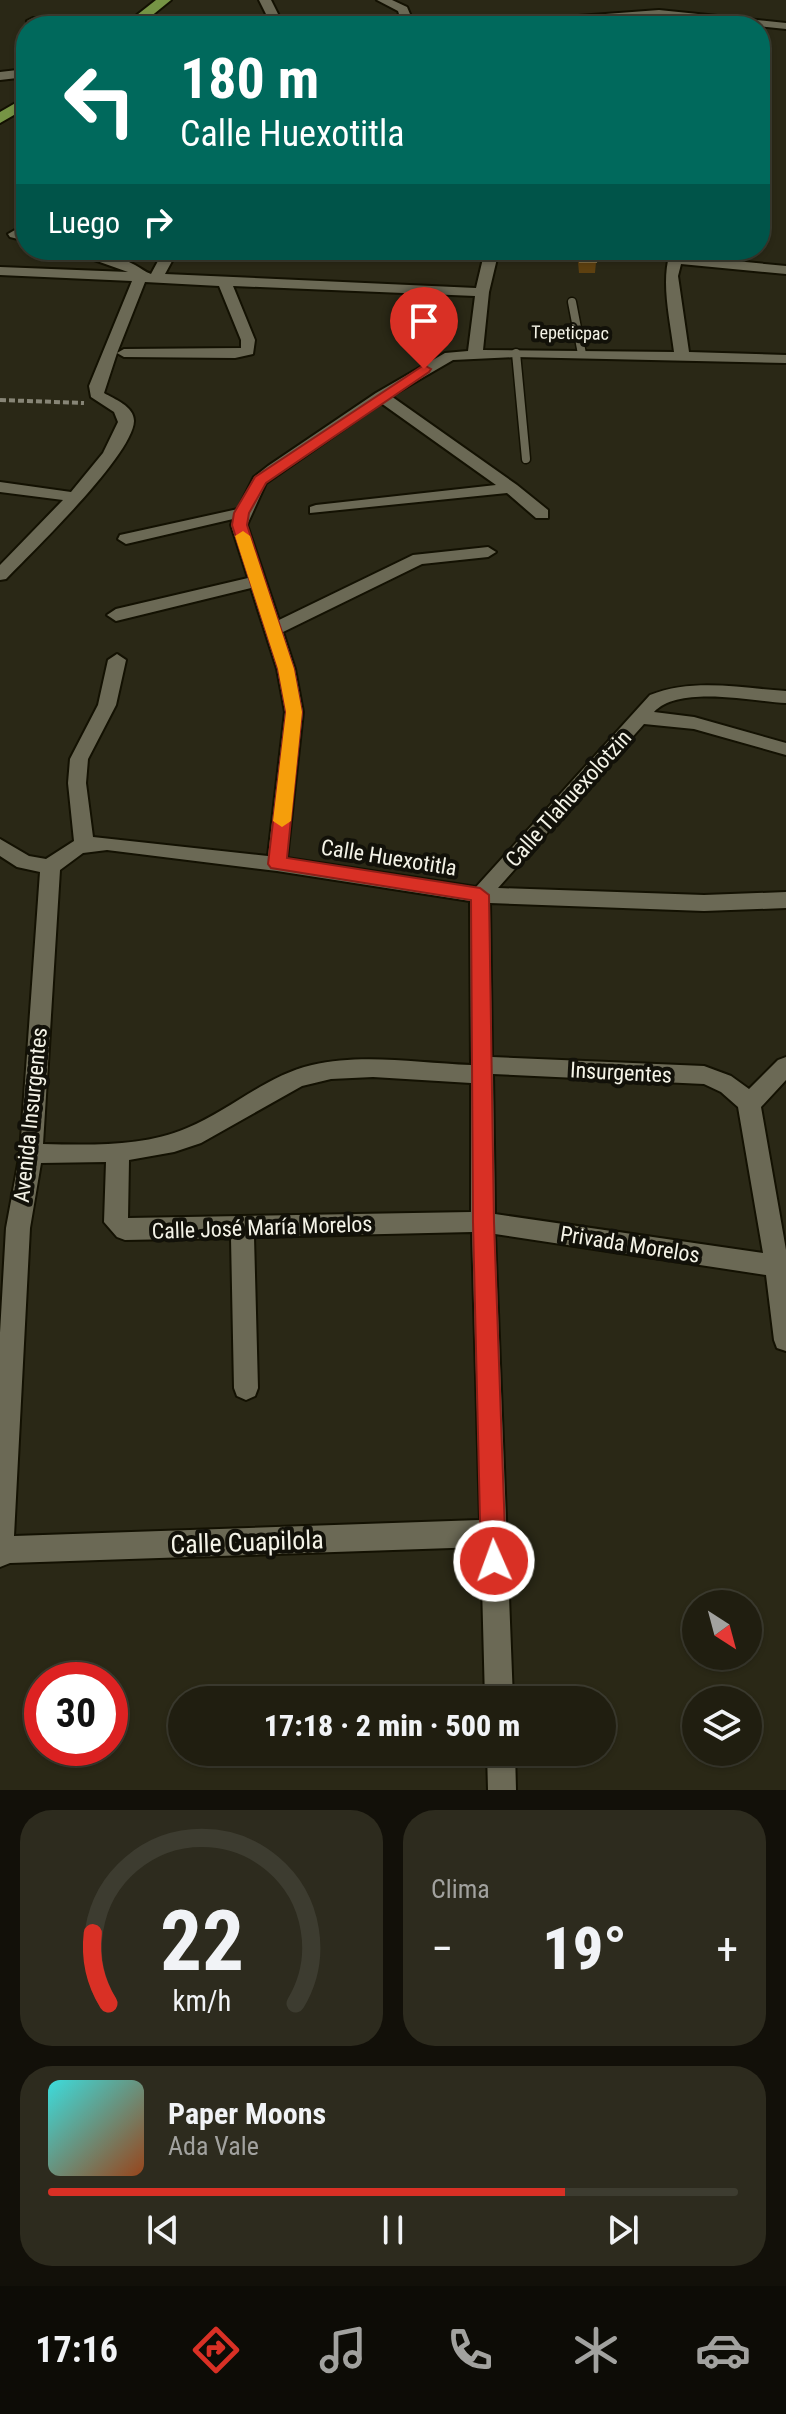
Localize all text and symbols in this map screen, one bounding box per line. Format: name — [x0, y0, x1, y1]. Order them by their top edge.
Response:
text: 180 m — [180, 46, 319, 112]
icon: left — [48, 48, 152, 152]
text: Calle Huexotitla — [180, 113, 405, 155]
icon: right — [136, 200, 180, 244]
text: Luego — [48, 205, 120, 240]
pin — [390, 287, 458, 369]
icon: arrive — [402, 299, 446, 343]
street label: Tepeticpac — [531, 321, 609, 344]
street label: Calle Tlahuexolotzin — [500, 725, 636, 872]
street label: Calle Huexotitla — [319, 834, 459, 881]
street label: Avenida Insurgentes — [9, 1026, 52, 1204]
street label: Insurgentes — [569, 1057, 673, 1088]
street label: Calle José María Morelos — [151, 1211, 373, 1244]
street label: Privada Morelos — [558, 1221, 701, 1268]
position arrow — [452, 1519, 536, 1603]
street label: Calle Cuapilola — [170, 1524, 324, 1560]
north arrow — [682, 1590, 762, 1670]
map controls — [682, 1590, 762, 1766]
speed limit sign: 30 — [24, 1662, 128, 1766]
button: layers — [682, 1686, 762, 1766]
text: 17:18 · 2 min · 500 m — [264, 1708, 520, 1743]
text: Clima — [431, 1874, 490, 1904]
text: 22 — [159, 1893, 244, 1990]
text: 19° — [542, 1913, 627, 1984]
text: − — [431, 1923, 453, 1975]
text: + — [716, 1923, 738, 1975]
text: km/h — [172, 1984, 231, 2018]
text: Paper Moons — [168, 2096, 326, 2131]
text: Ada Vale — [168, 2131, 259, 2161]
icon: previous — [141, 2208, 185, 2252]
icon: pause — [371, 2208, 415, 2252]
icon: next — [601, 2208, 645, 2252]
icon: directions — [188, 2322, 244, 2378]
icon: music — [315, 2322, 371, 2378]
icon: phone — [442, 2322, 498, 2378]
icon: climate — [568, 2322, 624, 2378]
icon: car — [695, 2322, 751, 2378]
text: 17:16 — [35, 2329, 118, 2371]

